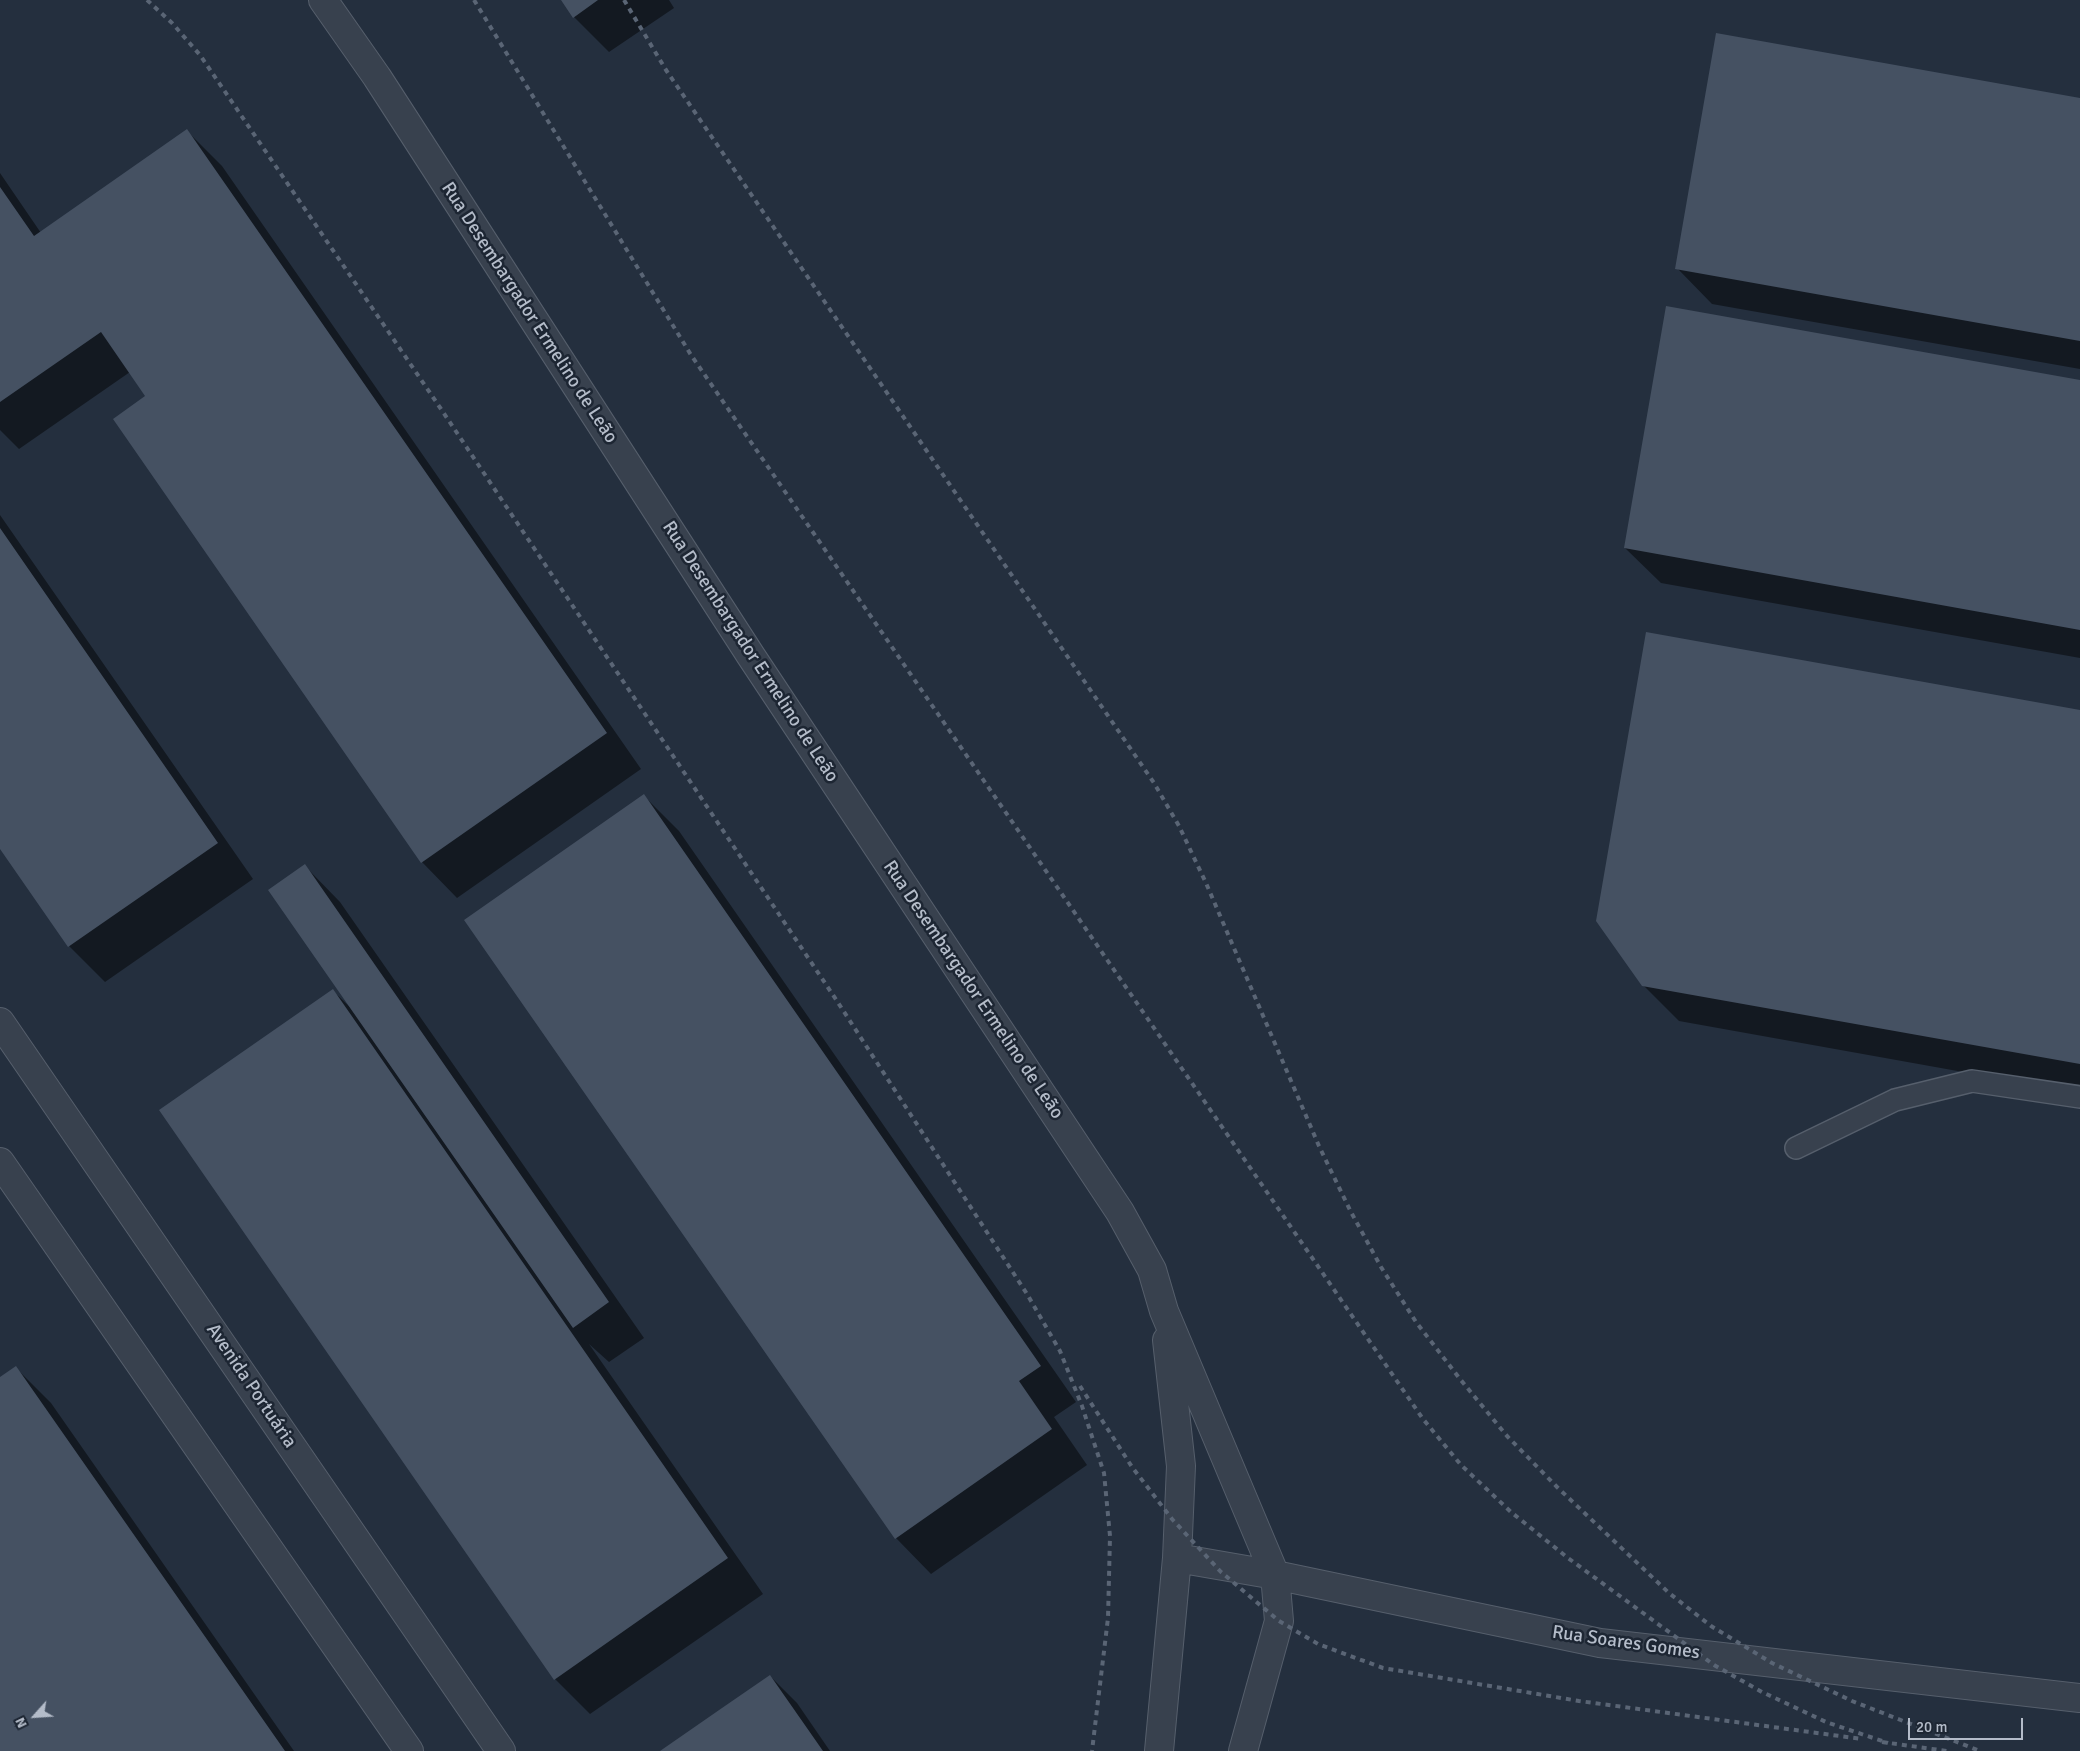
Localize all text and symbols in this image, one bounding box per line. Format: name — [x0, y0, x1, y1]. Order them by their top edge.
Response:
street label: Rua Desembargador Ermelino de Leão — [436, 178, 622, 448]
street label: Rua Desembargador Ermelino de Leão — [657, 517, 843, 787]
street label: Rua Desembargador Ermelino de Leão — [878, 856, 1068, 1124]
street label: Avenida Portuária — [201, 1320, 301, 1452]
street label: Rua Soares Gomes — [1551, 1621, 1701, 1665]
north arrow — [10, 1691, 60, 1741]
scale bar — [1910, 1708, 2025, 1740]
text: N — [11, 1715, 31, 1731]
text: 20 m — [1916, 1718, 1947, 1736]

